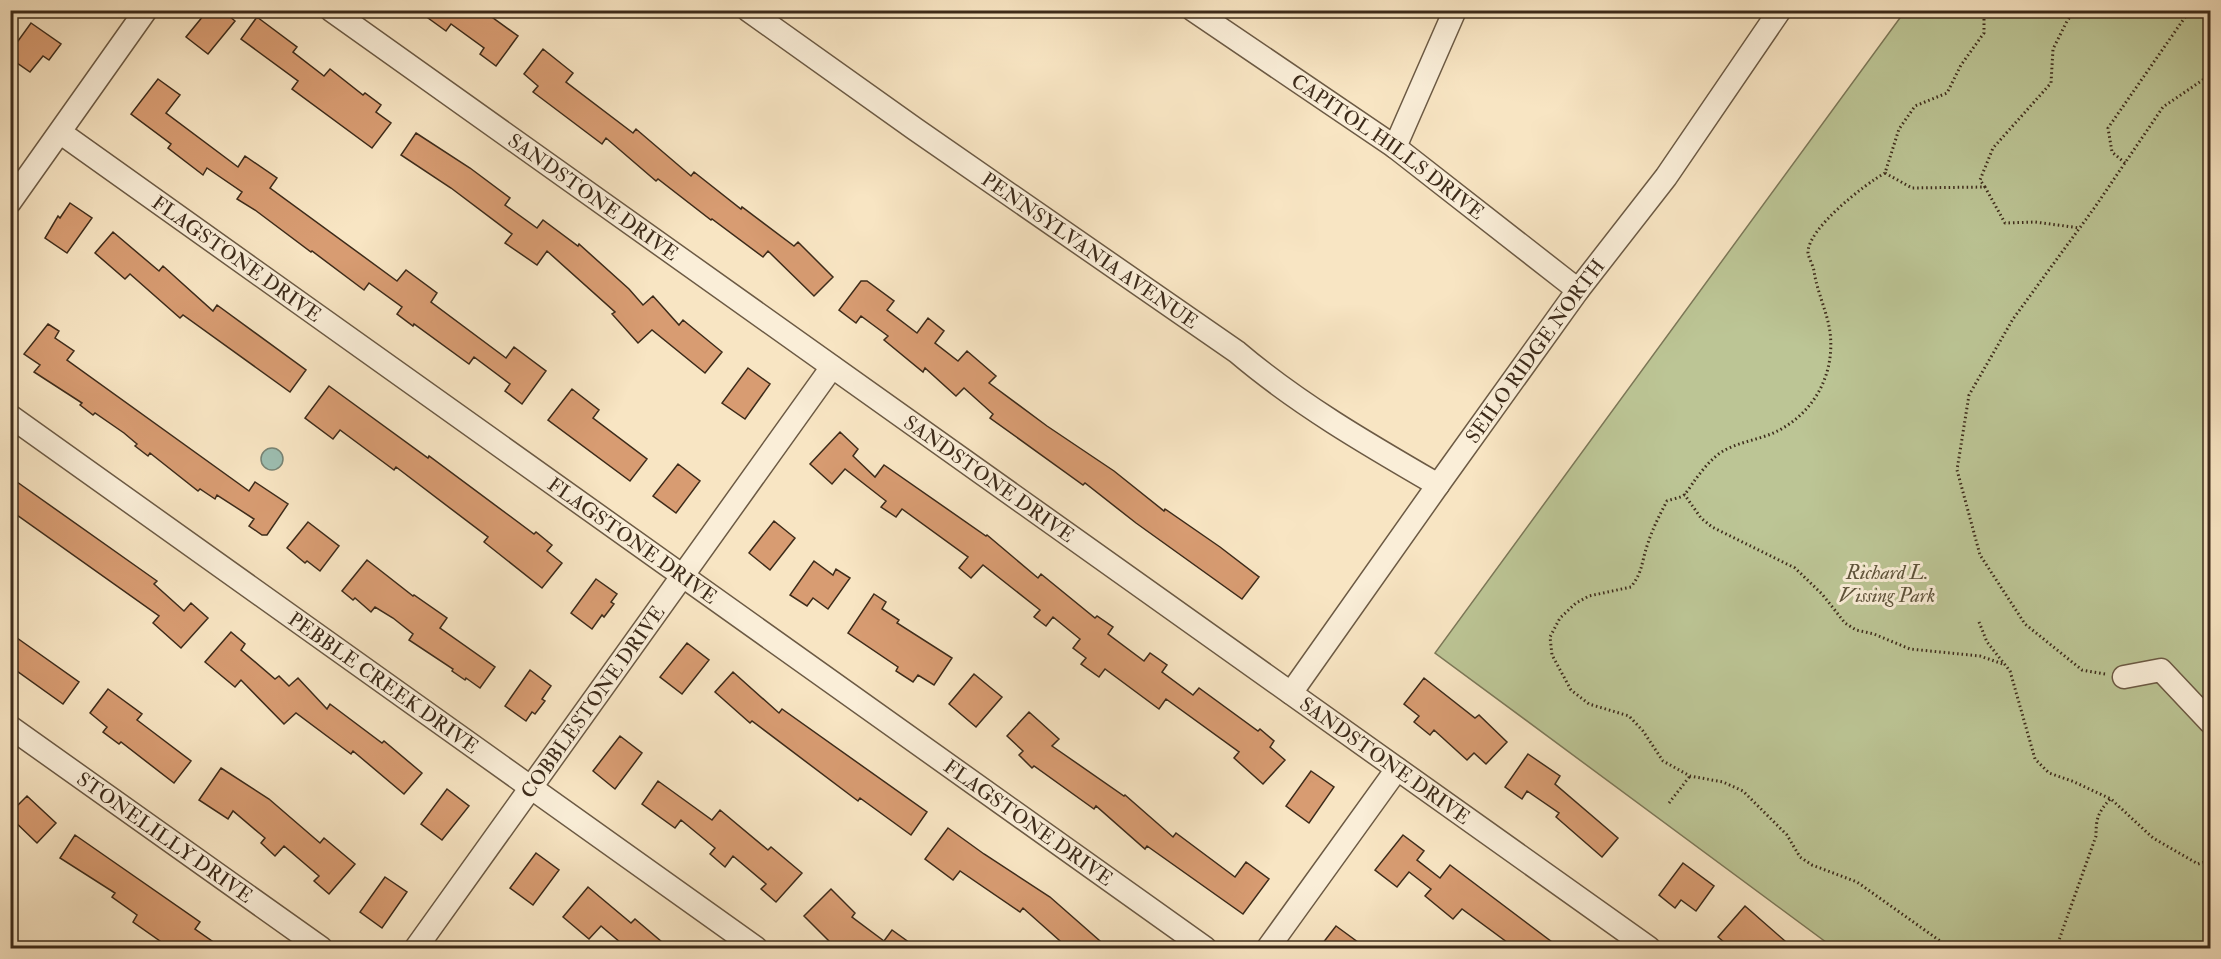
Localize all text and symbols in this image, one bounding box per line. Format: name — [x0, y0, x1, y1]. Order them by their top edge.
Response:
street label: CAPITOL HILLS DRIVE — [1286, 68, 1489, 225]
street label: SANDSTONE DRIVE — [503, 128, 683, 266]
street label: PENNSYLVANIA AVENUE — [977, 167, 1203, 334]
street label: FLAGSTONE DRIVE — [147, 190, 326, 328]
street label: SEILO RIDGE NORTH — [1460, 254, 1610, 448]
street label: SANDSTONE DRIVE — [899, 410, 1079, 548]
street label: FLAGSTONE DRIVE — [543, 472, 722, 610]
park label: Richard L. Vissing Park — [1839, 560, 1935, 608]
street label: COBBLESTONE DRIVE — [515, 601, 670, 803]
street label: PEBBLE CREEK DRIVE — [283, 606, 484, 759]
street label: SANDSTONE DRIVE — [1295, 692, 1475, 830]
street label: FLAGSTONE DRIVE — [939, 754, 1118, 892]
street label: STONELILLY DRIVE — [72, 766, 257, 909]

